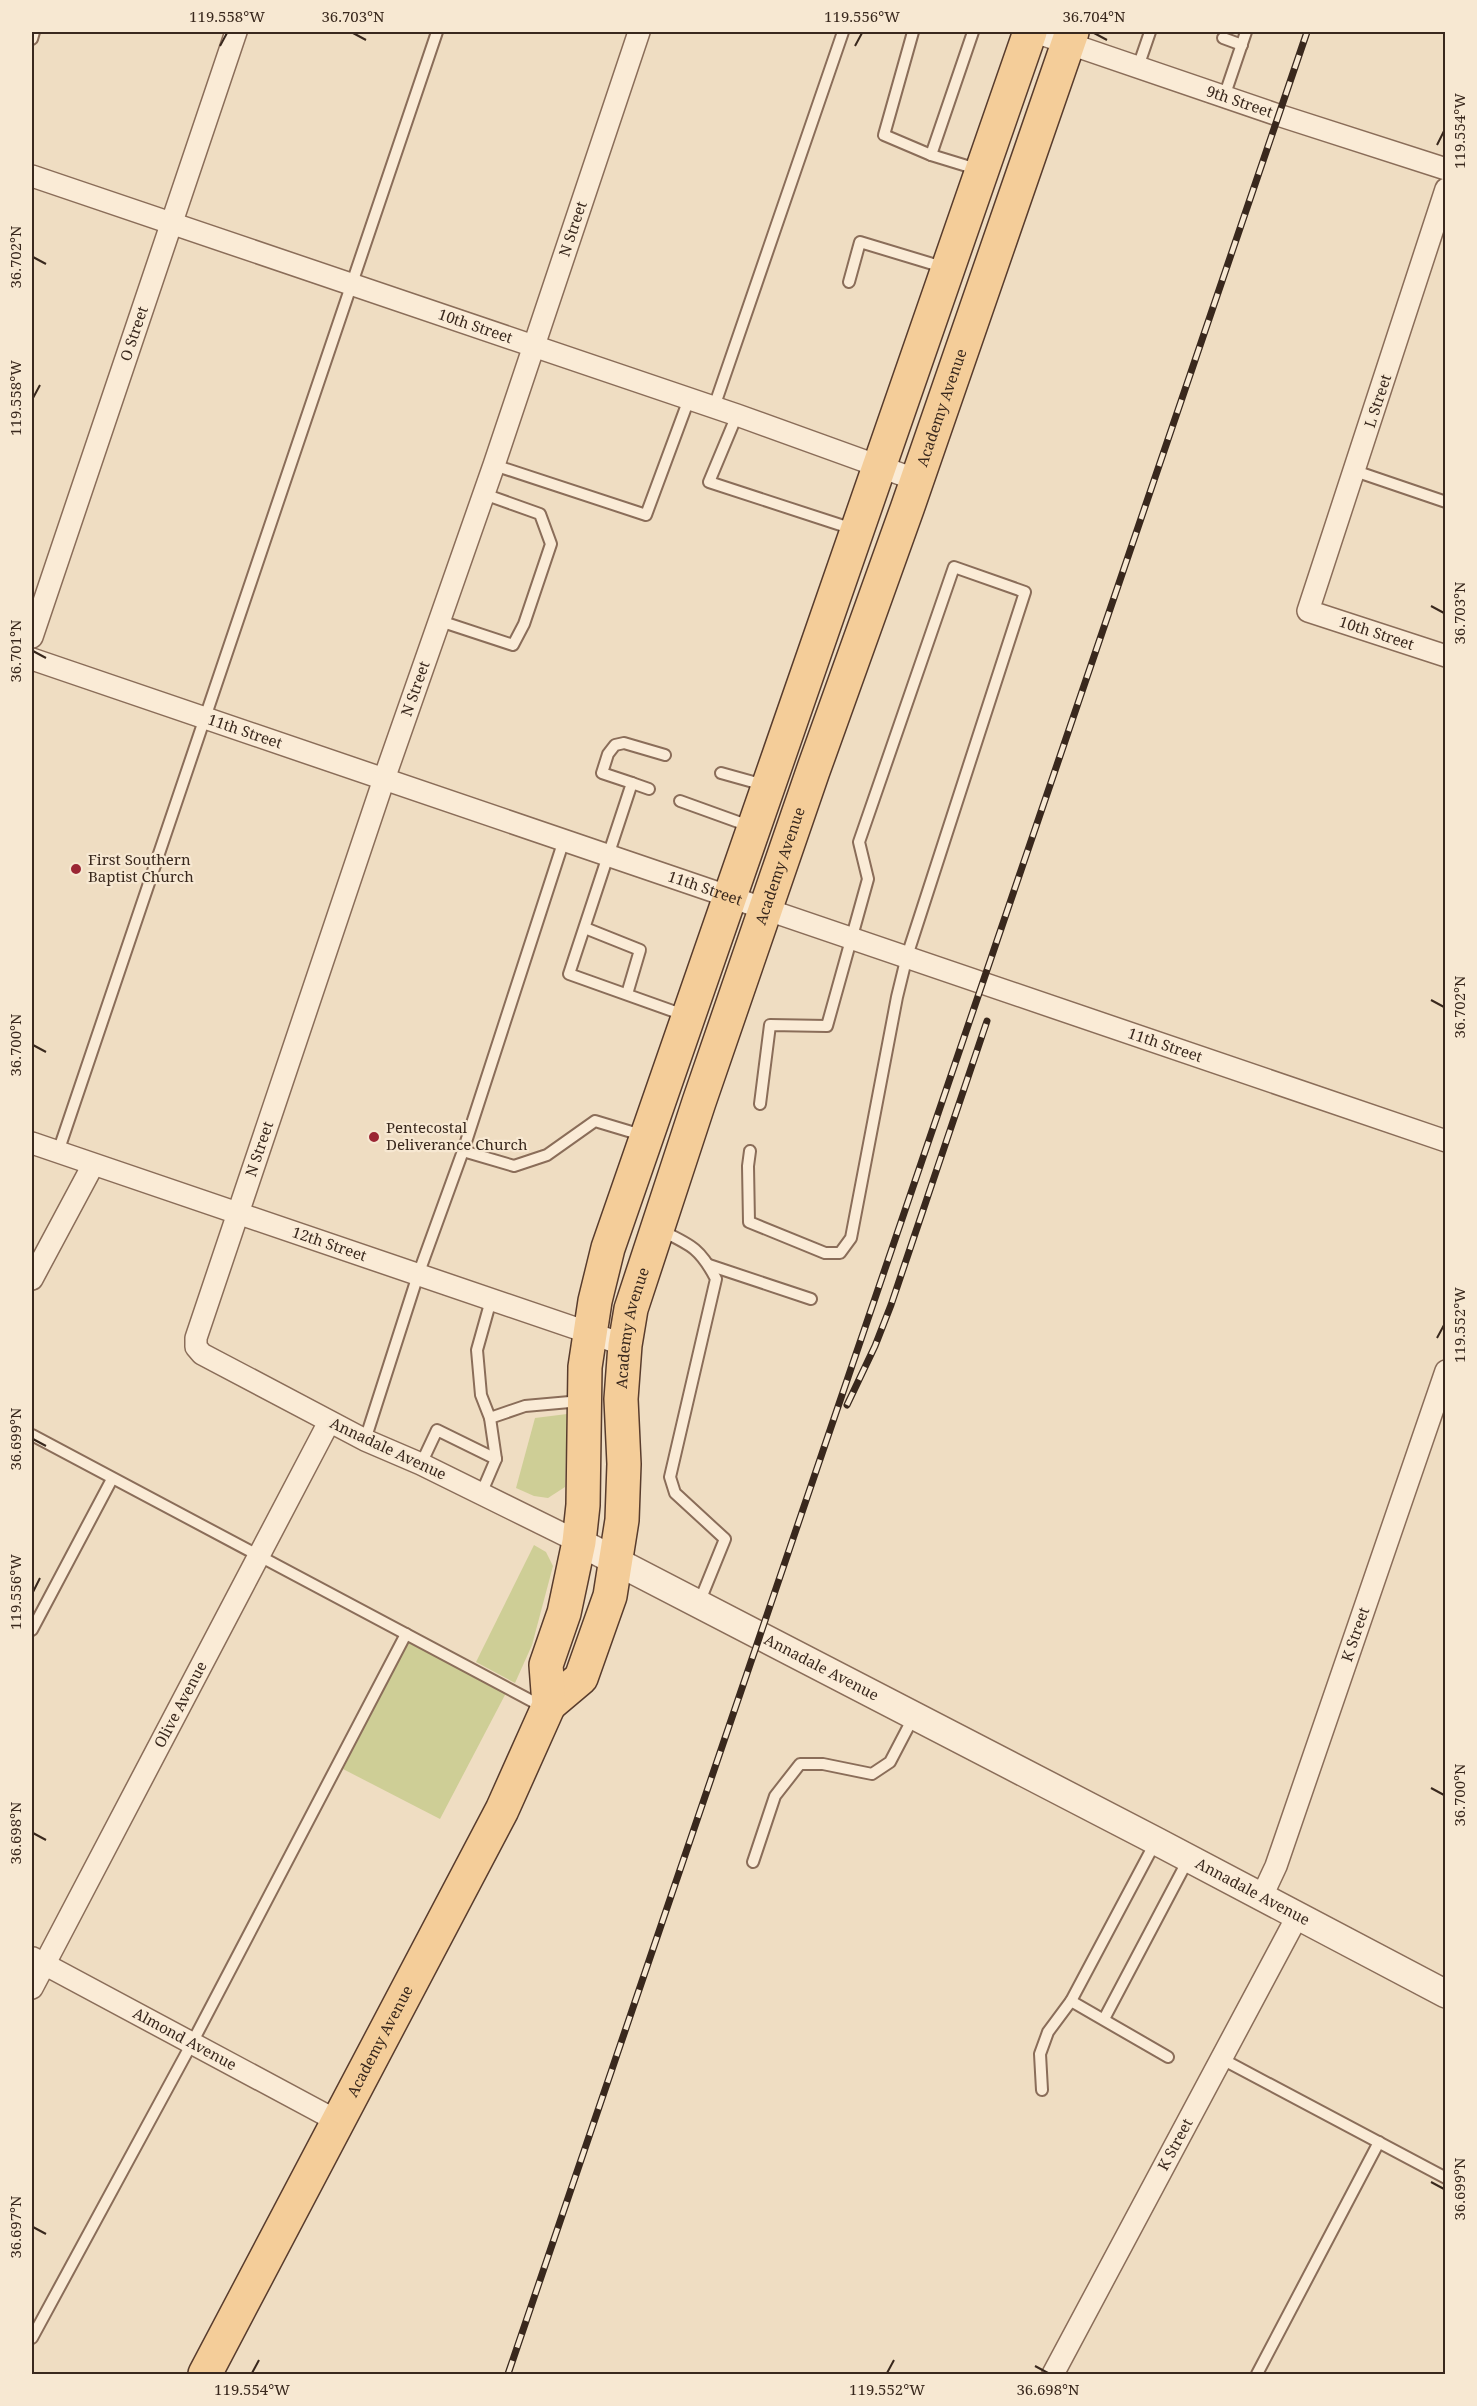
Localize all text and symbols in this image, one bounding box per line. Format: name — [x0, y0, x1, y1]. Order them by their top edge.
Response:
text: 119.558°W — [189, 6, 265, 26]
text: 36.703°N — [321, 6, 385, 26]
text: 119.556°W — [824, 6, 900, 26]
text: 36.704°N — [1062, 6, 1126, 26]
street label: 9th Street — [1204, 80, 1276, 121]
text: 119.554°W — [1449, 93, 1469, 169]
street label: N Street — [554, 198, 591, 259]
text: 36.702°N — [5, 225, 25, 289]
street label: O Street — [115, 303, 152, 364]
street label: 10th Street — [436, 303, 515, 347]
street label: Academy Avenue — [911, 346, 971, 469]
text: 119.558°W — [5, 360, 25, 436]
street label: L Street — [1359, 371, 1395, 430]
text: 36.703°N — [1449, 581, 1469, 645]
street label: 10th Street — [1337, 611, 1417, 654]
text: 36.701°N — [5, 619, 25, 683]
street label: N Street — [396, 658, 434, 719]
street label: 11th Street — [205, 709, 285, 753]
street label: Academy Avenue — [750, 804, 809, 927]
place label: First Southern Baptist Church — [88, 849, 194, 886]
marker: First Southern Baptist Church — [69, 862, 83, 876]
street label: 11th Street — [665, 866, 745, 909]
text: 36.702°N — [1449, 975, 1469, 1039]
text: 36.700°N — [5, 1013, 25, 1077]
street label: 11th Street — [1125, 1022, 1205, 1066]
place label: Pentecostal Deliverance Church — [386, 1117, 528, 1154]
street label: N Street — [240, 1118, 277, 1179]
marker: Pentecostal Deliverance Church — [367, 1130, 381, 1144]
street label: 12th Street — [290, 1221, 369, 1265]
street label: Academy Avenue — [611, 1265, 653, 1389]
text: 119.552°W — [1449, 1287, 1469, 1363]
text: 36.699°N — [5, 1407, 25, 1471]
street label: Annadale Avenue — [327, 1412, 450, 1484]
text: 119.556°W — [5, 1554, 25, 1630]
street label: K Street — [1336, 1604, 1373, 1664]
street label: Annadale Avenue — [761, 1629, 883, 1705]
street label: Olive Avenue — [149, 1658, 211, 1751]
text: 36.700°N — [1449, 1763, 1469, 1827]
text: 36.698°N — [5, 1801, 25, 1865]
street label: Annadale Avenue — [1192, 1853, 1314, 1929]
street label: Academy Avenue — [342, 1982, 417, 2100]
street label: Almond Avenue — [130, 2002, 240, 2074]
street label: K Street — [1152, 2115, 1197, 2174]
text: 36.699°N — [1449, 2157, 1469, 2221]
text: 36.697°N — [5, 2195, 25, 2259]
text: 119.554°W — [214, 2379, 290, 2399]
text: 119.552°W — [849, 2379, 925, 2399]
text: 36.698°N — [1016, 2379, 1080, 2399]

